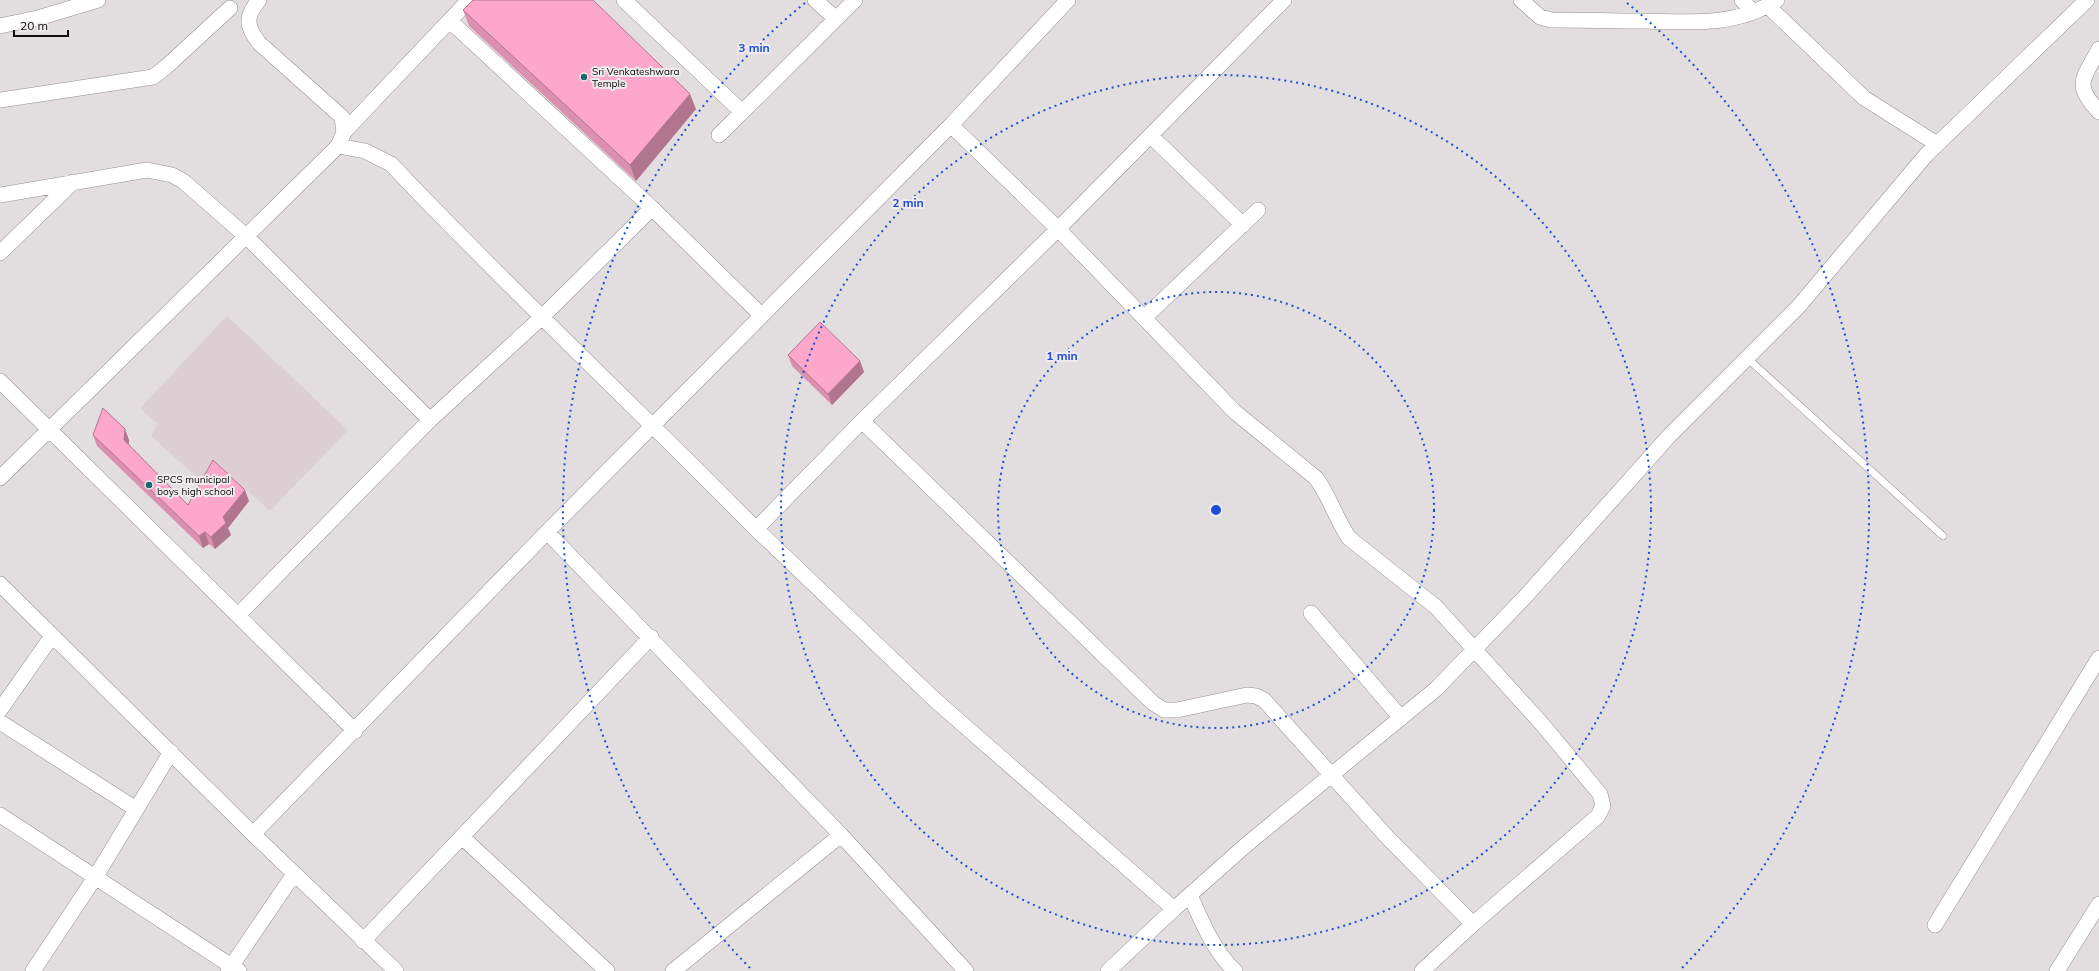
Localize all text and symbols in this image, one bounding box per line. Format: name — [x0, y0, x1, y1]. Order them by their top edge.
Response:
scale bar — [14, 12, 68, 38]
text: 20 m — [20, 18, 48, 33]
text: 3 min — [738, 40, 770, 55]
place label: Sri Venkateshwara Temple — [592, 65, 679, 90]
marker: Sri Venkateshwara Temple — [579, 72, 589, 82]
text: 2 min — [892, 195, 924, 210]
text: 1 min — [1046, 348, 1078, 363]
place label: SPCS municipal boys high school — [157, 473, 234, 498]
marker: SPCS municipal boys high school — [144, 480, 154, 490]
centre of rings — [1209, 503, 1223, 517]

